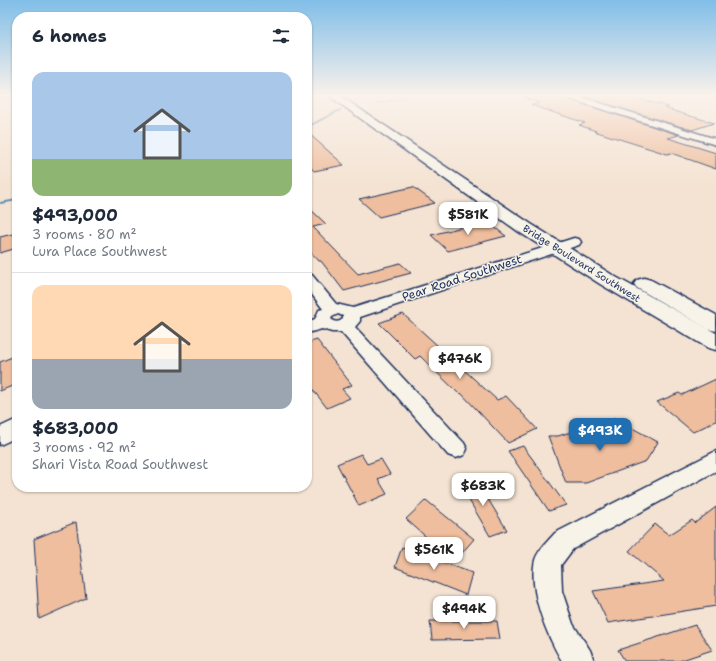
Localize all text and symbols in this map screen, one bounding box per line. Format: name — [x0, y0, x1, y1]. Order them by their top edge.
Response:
text: 6 homes — [32, 25, 107, 47]
icon: filters — [270, 25, 292, 47]
icon: home — [126, 98, 198, 170]
pin: $581K — [440, 202, 496, 236]
text: $493,000 — [32, 204, 118, 226]
text: $581K — [448, 206, 488, 223]
street label: Bridge Boulevard Southwest — [520, 222, 643, 305]
text: 3 rooms · 80 m² — [32, 226, 136, 243]
text: Lura Place Southwest — [32, 243, 167, 260]
street label: Pear Road Southwest — [400, 251, 524, 305]
icon: home — [126, 311, 198, 383]
pin: $476K — [432, 346, 488, 380]
text: $476K — [438, 350, 482, 367]
text: $683,000 — [32, 417, 118, 439]
pin: $493K — [572, 418, 628, 452]
text: $493K — [578, 422, 622, 439]
text: 3 rooms · 92 m² — [32, 439, 136, 456]
text: Shari Vista Road Southwest — [32, 456, 208, 473]
pin: $683K — [455, 473, 511, 507]
text: $683K — [461, 477, 505, 494]
pin: $561K — [406, 537, 462, 571]
text: $561K — [414, 541, 454, 558]
pin: $494K — [436, 596, 492, 630]
text: $494K — [442, 600, 486, 617]

